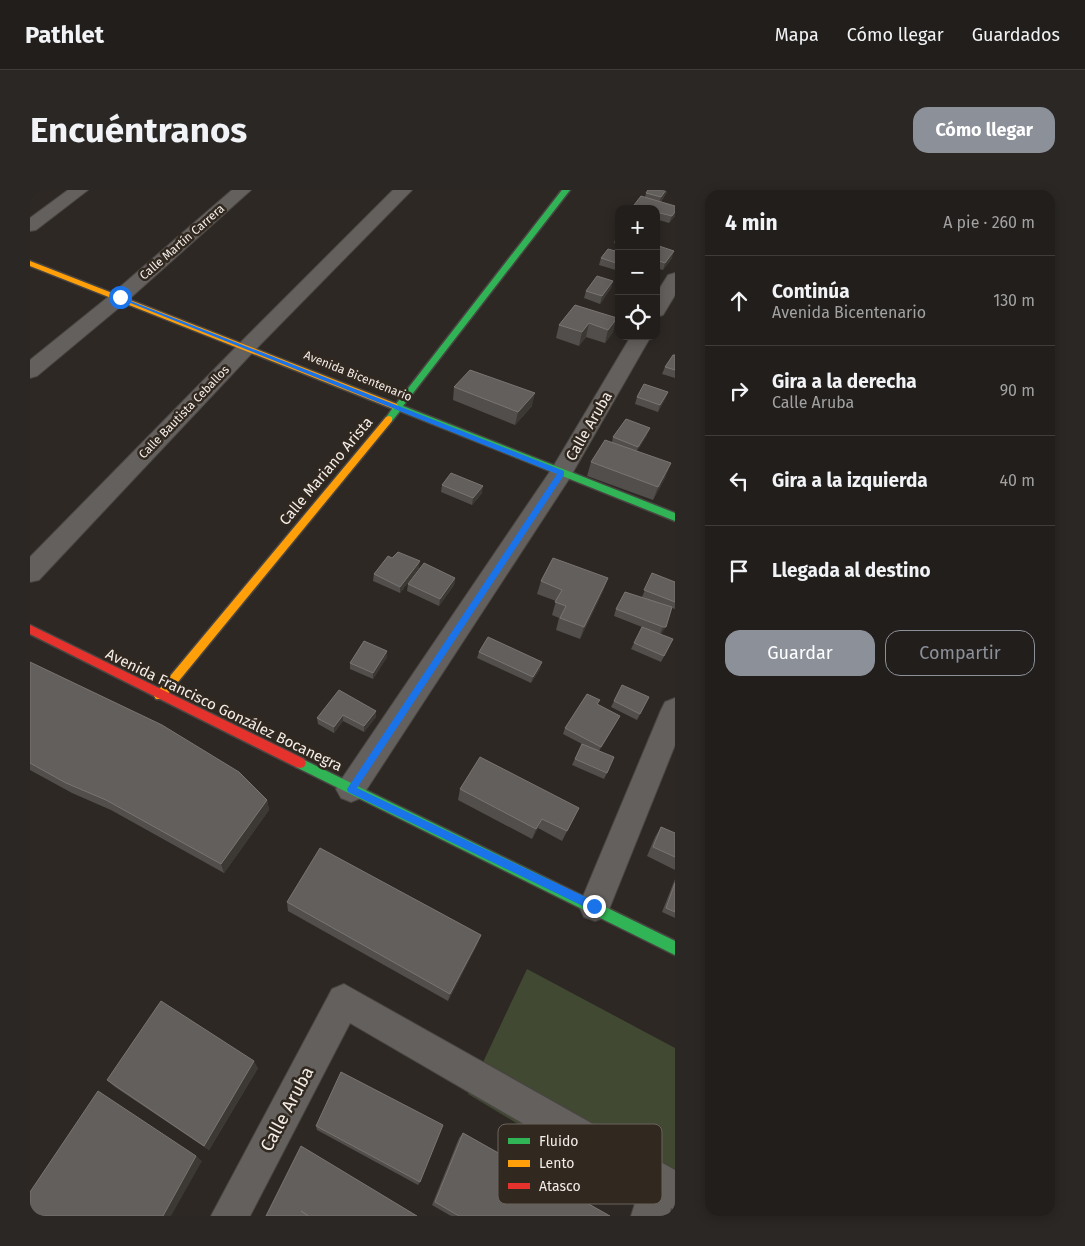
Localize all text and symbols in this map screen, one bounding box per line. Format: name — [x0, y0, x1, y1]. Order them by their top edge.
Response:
text: Pathlet — [25, 21, 104, 49]
text: Mapa — [775, 24, 819, 46]
text: Cómo llegar — [847, 24, 944, 46]
text: Guardados — [972, 24, 1060, 46]
button: Cómo llegar — [913, 107, 1055, 153]
text: Encuéntranos — [30, 109, 247, 151]
street label: Calle Martín Carrera — [137, 201, 227, 283]
map controls — [615, 205, 660, 340]
button: + — [615, 205, 660, 250]
text: 4 min — [725, 210, 778, 236]
text: A pie · 260 m — [943, 213, 1035, 232]
button: − — [615, 250, 660, 295]
text: Continúa — [772, 280, 850, 303]
route start — [109, 286, 132, 309]
icon: ahead — [725, 287, 753, 315]
text: 130 m — [993, 291, 1035, 310]
button: locate — [615, 295, 660, 340]
text: Avenida Bicentenario — [772, 303, 926, 322]
street label: Avenida Bicentenario — [302, 348, 414, 404]
street label: Calle Bautista Ceballos — [136, 362, 232, 461]
text: Gira a la derecha — [772, 370, 917, 393]
icon: right — [725, 377, 753, 405]
text: 90 m — [1000, 381, 1035, 400]
street label: Calle Aruba — [562, 388, 616, 464]
text: Calle Aruba — [772, 393, 854, 412]
street label: Calle Mariano Arista — [275, 413, 377, 529]
icon: left — [725, 467, 753, 495]
text: Gira a la izquierda — [772, 469, 928, 492]
text: 40 m — [1000, 471, 1035, 490]
icon: arrive — [725, 557, 753, 585]
text: Llegada al destino — [772, 559, 931, 582]
button: Guardar — [725, 630, 875, 676]
button: Compartir — [885, 630, 1035, 676]
street label: Avenida Francisco González Bocanegra — [103, 645, 345, 775]
route end — [583, 895, 606, 918]
street label: Calle Aruba — [256, 1063, 318, 1155]
legend — [498, 1124, 662, 1204]
text: Fluido — [539, 1133, 578, 1150]
text: Lento — [539, 1155, 574, 1172]
text: Atasco — [539, 1178, 581, 1195]

